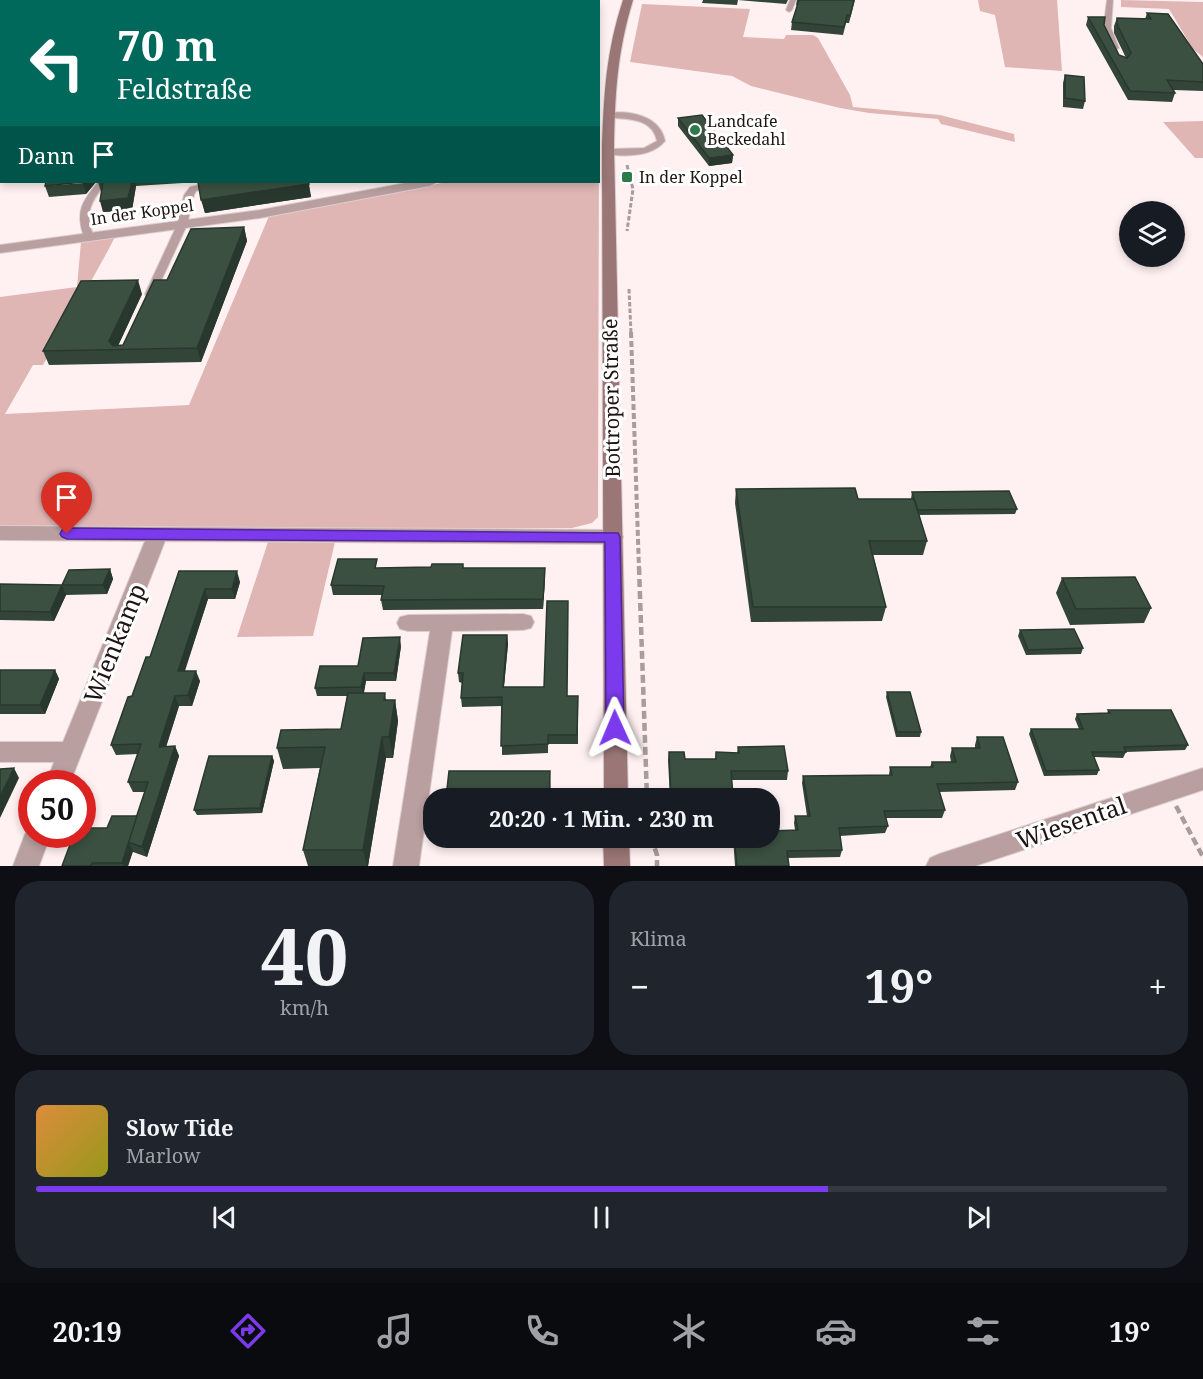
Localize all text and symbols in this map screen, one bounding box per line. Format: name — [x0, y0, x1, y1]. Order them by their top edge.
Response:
text: 70 m — [117, 16, 217, 73]
icon: left — [18, 24, 96, 102]
text: Feldstraße — [117, 70, 252, 107]
place label: Landcafe Beckedahl — [707, 110, 785, 150]
marker: Landcafe Beckedahl — [688, 123, 702, 137]
icon: arrive — [87, 138, 120, 171]
text: Dann — [18, 140, 75, 170]
place label: In der Koppel — [639, 166, 743, 188]
marker: In der Koppel — [620, 170, 634, 184]
street label: In der Koppel — [89, 194, 195, 230]
map controls — [1119, 201, 1185, 267]
button: layers — [1119, 201, 1185, 267]
street label: Bottroper Straße — [596, 318, 626, 478]
pin — [41, 472, 92, 534]
icon: arrive — [50, 481, 83, 514]
street label: Wienkamp — [75, 578, 153, 708]
position arrow — [583, 696, 647, 760]
speed limit sign: 50 — [18, 770, 96, 848]
street label: Wiesental — [1012, 788, 1131, 856]
text: 20:20 · 1 Min. · 230 m — [489, 803, 714, 833]
text: 40 — [260, 902, 349, 1008]
text: Klima — [630, 925, 687, 952]
text: 19° — [864, 955, 933, 1016]
text: − — [630, 964, 649, 1009]
text: + — [1149, 964, 1167, 1009]
text: km/h — [280, 994, 329, 1021]
text: Slow Tide — [126, 1112, 234, 1142]
text: Marlow — [126, 1142, 200, 1169]
icon: previous — [208, 1201, 241, 1234]
icon: pause — [585, 1201, 618, 1234]
icon: next — [962, 1201, 995, 1234]
icon: directions — [227, 1310, 269, 1352]
icon: music — [374, 1310, 416, 1352]
icon: phone — [521, 1310, 563, 1352]
icon: climate — [668, 1310, 710, 1352]
icon: car — [815, 1310, 857, 1352]
icon: filters — [962, 1310, 1004, 1352]
text: 20:19 — [53, 1313, 122, 1350]
text: 19° — [1109, 1313, 1150, 1350]

